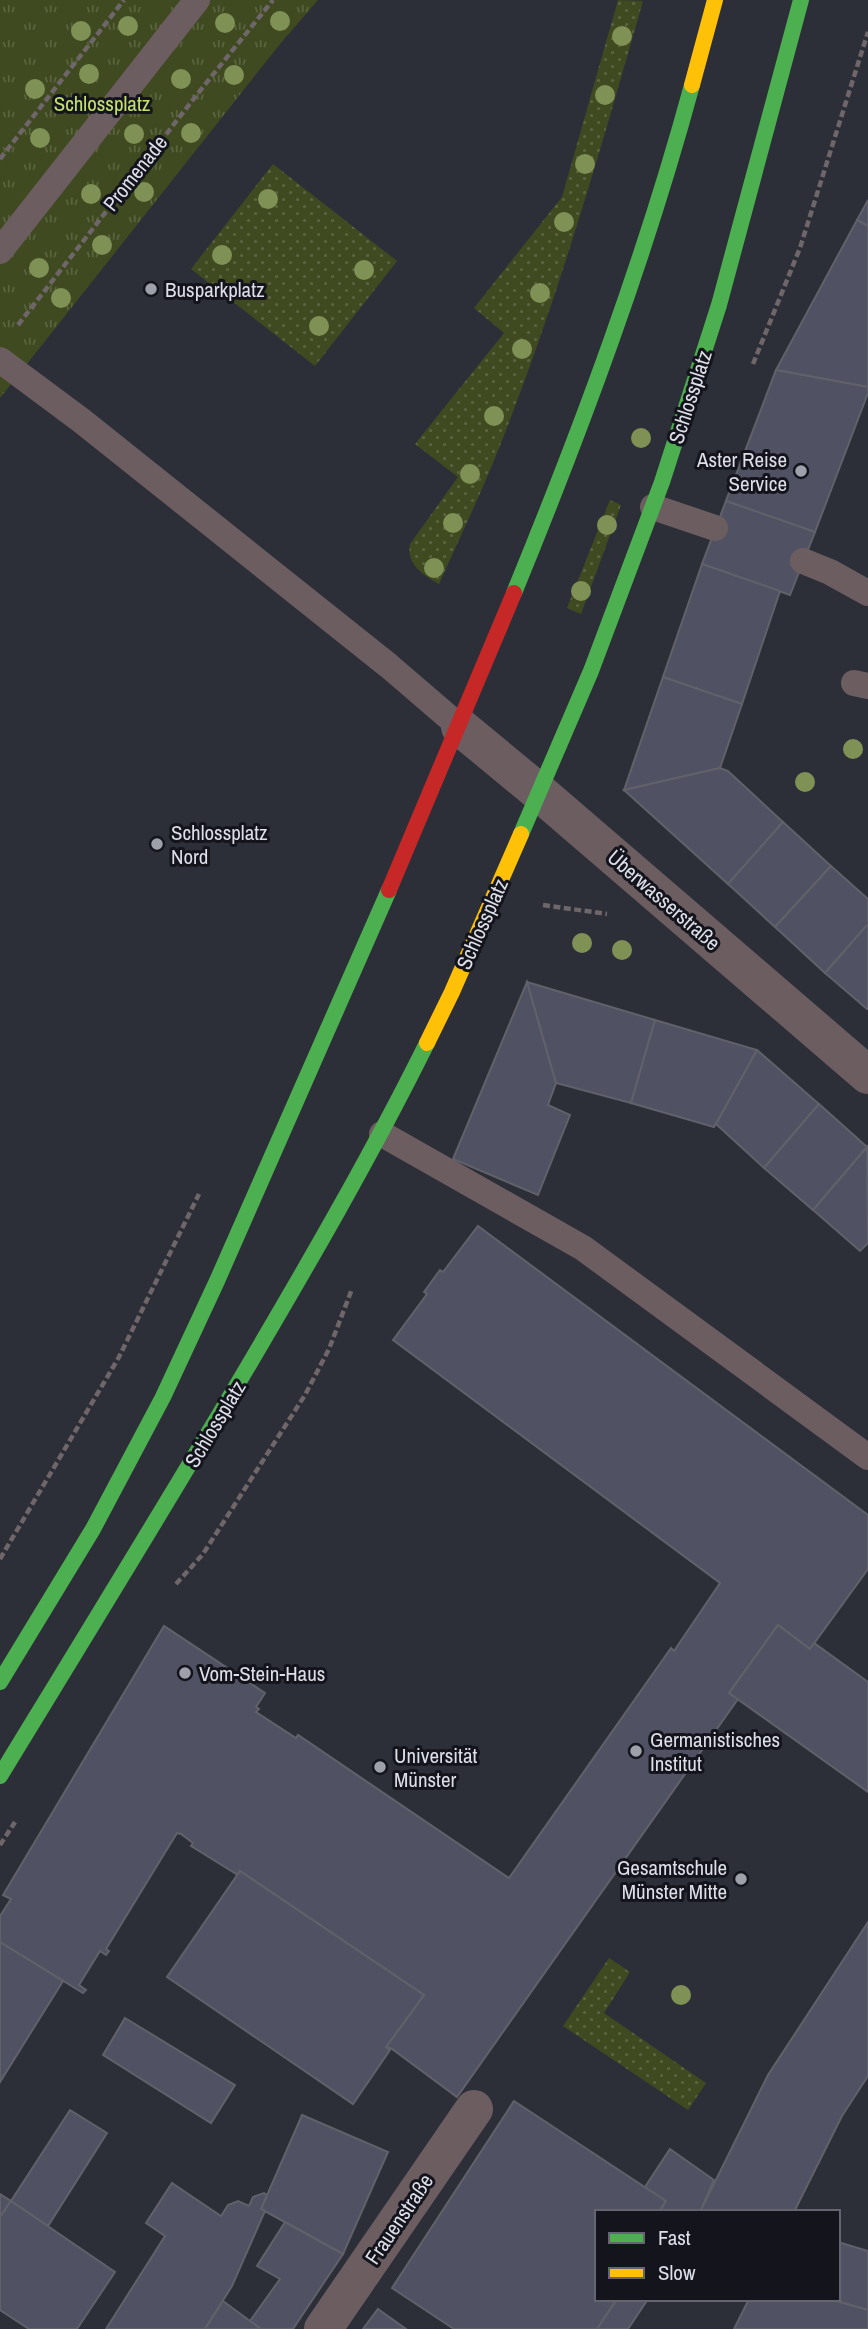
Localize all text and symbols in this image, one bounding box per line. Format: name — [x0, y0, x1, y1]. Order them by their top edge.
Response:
park label: Schlossplatz — [54, 89, 151, 118]
street label: Promenade — [96, 129, 174, 217]
place label: Busparkplatz — [165, 275, 265, 304]
marker: Busparkplatz — [143, 281, 159, 297]
street label: Schlossplatz — [661, 346, 719, 447]
place label: Aster Reise Service — [696, 445, 787, 498]
marker: Aster Reise Service — [793, 463, 809, 479]
place label: Schlossplatz Nord — [171, 818, 268, 871]
marker: Schlossplatz Nord — [149, 836, 165, 852]
street label: Überwasserstraße — [601, 843, 727, 957]
street label: Schlossplatz — [449, 874, 515, 974]
street label: Schlossplatz — [178, 1375, 253, 1473]
place label: Vom-Stein-Haus — [199, 1659, 325, 1688]
marker: Vom-Stein-Haus — [177, 1665, 193, 1681]
place label: Germanistisches Institut — [650, 1725, 780, 1778]
place label: Universität Münster — [394, 1741, 477, 1794]
marker: Germanistisches Institut — [628, 1743, 644, 1759]
marker: Universität Münster — [372, 1759, 388, 1775]
place label: Gesamtschule Münster Mitte — [617, 1853, 727, 1906]
marker: Gesamtschule Münster Mitte — [733, 1871, 749, 1887]
street label: Frauenstraße — [358, 2168, 440, 2270]
legend — [595, 2210, 840, 2301]
text: Fast — [658, 2223, 691, 2252]
text: Slow — [658, 2258, 696, 2287]

